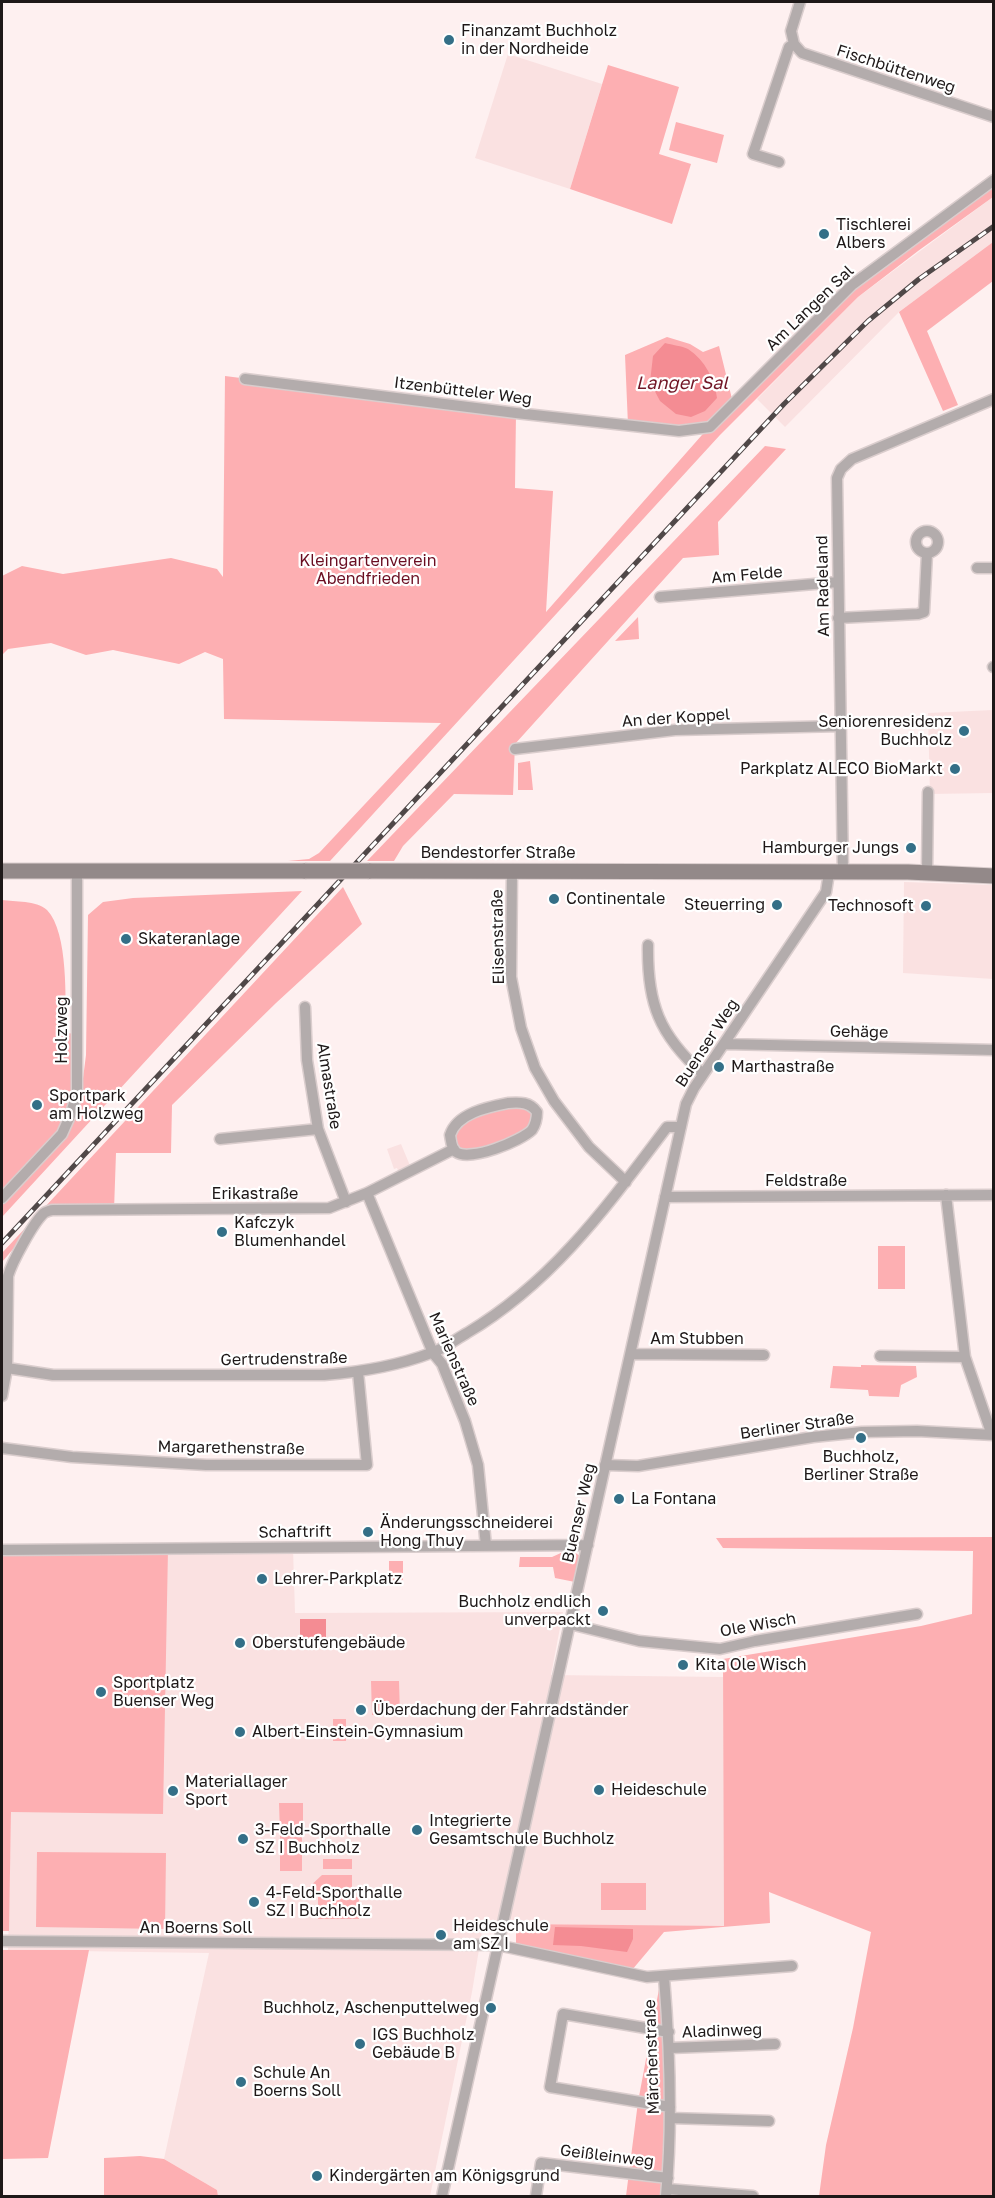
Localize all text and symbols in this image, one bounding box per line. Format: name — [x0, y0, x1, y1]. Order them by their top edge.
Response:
place label: Finanzamt Buchholz in der Nordheide — [461, 21, 617, 59]
marker: Finanzamt Buchholz in der Nordheide — [442, 33, 456, 47]
street label: Fischbüttenweg — [834, 41, 958, 97]
place label: Tischlerei Albers — [836, 215, 911, 253]
marker: Tischlerei Albers — [817, 227, 831, 241]
street label: Am Langen Sal — [762, 261, 858, 355]
water label: Langer Sal — [636, 372, 728, 394]
street label: Itzenbütteler Weg — [393, 373, 533, 409]
street label: Am Radeland — [813, 535, 833, 637]
park label: Kleingartenverein Abendfrieden — [299, 551, 437, 589]
street label: Am Felde — [710, 562, 784, 588]
street label: An der Koppel — [621, 705, 731, 731]
place label: Seniorenresidenz Buchholz — [818, 712, 952, 750]
marker: Seniorenresidenz Buchholz — [957, 724, 971, 738]
place label: Parkplatz ALECO BioMarkt — [740, 759, 943, 779]
marker: Parkplatz ALECO BioMarkt — [948, 762, 962, 776]
place label: Hamburger Jungs — [762, 838, 899, 858]
marker: Hamburger Jungs — [904, 841, 918, 855]
street label: Bendestorfer Straße — [420, 843, 576, 863]
street label: Elisenstraße — [488, 889, 508, 985]
place label: Continentale — [566, 889, 665, 909]
marker: Continentale — [547, 892, 561, 906]
place label: Steuerring — [684, 895, 765, 915]
place label: Technosoft — [828, 896, 914, 916]
marker: Steuerring — [770, 898, 784, 912]
marker: Technosoft — [919, 899, 933, 913]
place label: Skateranlage — [138, 929, 240, 949]
marker: Skateranlage — [119, 932, 133, 946]
street label: Buenser Weg — [671, 995, 743, 1091]
street label: Holzweg — [52, 996, 72, 1064]
street label: Gehäge — [830, 1022, 888, 1042]
street label: Almastraße — [313, 1041, 345, 1131]
place label: Marthastraße — [731, 1057, 834, 1077]
marker: Marthastraße — [712, 1060, 726, 1074]
place label: Sportpark am Holzweg — [49, 1086, 143, 1124]
marker: Sportpark am Holzweg — [30, 1098, 44, 1112]
street label: Feldstraße — [765, 1171, 847, 1191]
street label: Erikastraße — [212, 1184, 298, 1204]
place label: Kafczyk Blumenhandel — [234, 1213, 346, 1251]
marker: Kafczyk Blumenhandel — [215, 1225, 229, 1239]
street label: Marienstraße — [425, 1309, 483, 1409]
street label: Am Stubben — [650, 1329, 744, 1349]
street label: Gertrudenstraße — [220, 1348, 348, 1370]
street label: Berliner Straße — [739, 1408, 855, 1444]
marker: Buchholz, Berliner Straße — [854, 1431, 868, 1445]
street label: Margarethenstraße — [157, 1437, 305, 1459]
place label: Buchholz, Berliner Straße — [803, 1447, 919, 1485]
street label: Buenser Weg — [558, 1461, 600, 1565]
place label: La Fontana — [631, 1489, 716, 1509]
marker: La Fontana — [612, 1492, 626, 1506]
place label: Änderungsschneiderei Hong Thuy — [380, 1513, 553, 1551]
street label: Schaftrift — [258, 1522, 332, 1542]
marker: Änderungsschneiderei Hong Thuy — [361, 1525, 375, 1539]
place label: Lehrer-Parkplatz — [274, 1569, 402, 1589]
marker: Lehrer-Parkplatz — [255, 1572, 269, 1586]
place label: Buchholz endlich unverpackt — [458, 1592, 591, 1630]
marker: Buchholz endlich unverpackt — [596, 1604, 610, 1618]
street label: Ole Wisch — [719, 1609, 797, 1641]
place label: Oberstufengebäude — [252, 1633, 405, 1653]
marker: Oberstufengebäude — [233, 1636, 247, 1650]
place label: Kita Ole Wisch — [695, 1655, 807, 1675]
marker: Kita Ole Wisch — [676, 1658, 690, 1672]
place label: Sportplatz Buenser Weg — [113, 1673, 214, 1711]
marker: Sportplatz Buenser Weg — [94, 1685, 108, 1699]
place label: Überdachung der Fahrradständer — [373, 1700, 628, 1720]
marker: Überdachung der Fahrradständer — [354, 1703, 368, 1717]
place label: Albert-Einstein-Gymnasium — [252, 1722, 464, 1742]
marker: Albert-Einstein-Gymnasium — [233, 1725, 247, 1739]
place label: Materiallager Sport — [185, 1772, 288, 1810]
place label: Heideschule — [611, 1780, 707, 1800]
marker: Heideschule — [592, 1783, 606, 1797]
marker: Materiallager Sport — [166, 1784, 180, 1798]
place label: Integrierte Gesamtschule Buchholz — [429, 1811, 614, 1849]
place label: 3-Feld-Sporthalle SZ I Buchholz — [255, 1820, 391, 1858]
marker: Integrierte Gesamtschule Buchholz — [410, 1823, 424, 1837]
marker: 3-Feld-Sporthalle SZ I Buchholz — [236, 1832, 250, 1846]
place label: 4-Feld-Sporthalle SZ I Buchholz — [266, 1883, 402, 1921]
marker: 4-Feld-Sporthalle SZ I Buchholz — [247, 1895, 261, 1909]
place label: Heideschule am SZ I — [453, 1916, 549, 1954]
street label: An Boerns Soll — [140, 1918, 252, 1938]
marker: Heideschule am SZ I — [434, 1928, 448, 1942]
place label: Buchholz, Aschenputtelweg — [263, 1998, 479, 2018]
street label: Märchenstraße — [640, 1999, 664, 2115]
marker: Buchholz, Aschenputtelweg — [484, 2001, 498, 2015]
street label: Aladinweg — [682, 2020, 762, 2042]
place label: IGS Buchholz Gebäude B — [372, 2025, 474, 2063]
marker: IGS Buchholz Gebäude B — [353, 2037, 367, 2051]
place label: Schule An Boerns Soll — [253, 2063, 341, 2101]
marker: Schule An Boerns Soll — [234, 2075, 248, 2089]
street label: Geißleinweg — [559, 2141, 655, 2171]
place label: Kindergärten am Königsgrund — [329, 2166, 560, 2186]
marker: Kindergärten am Königsgrund — [310, 2169, 324, 2183]

